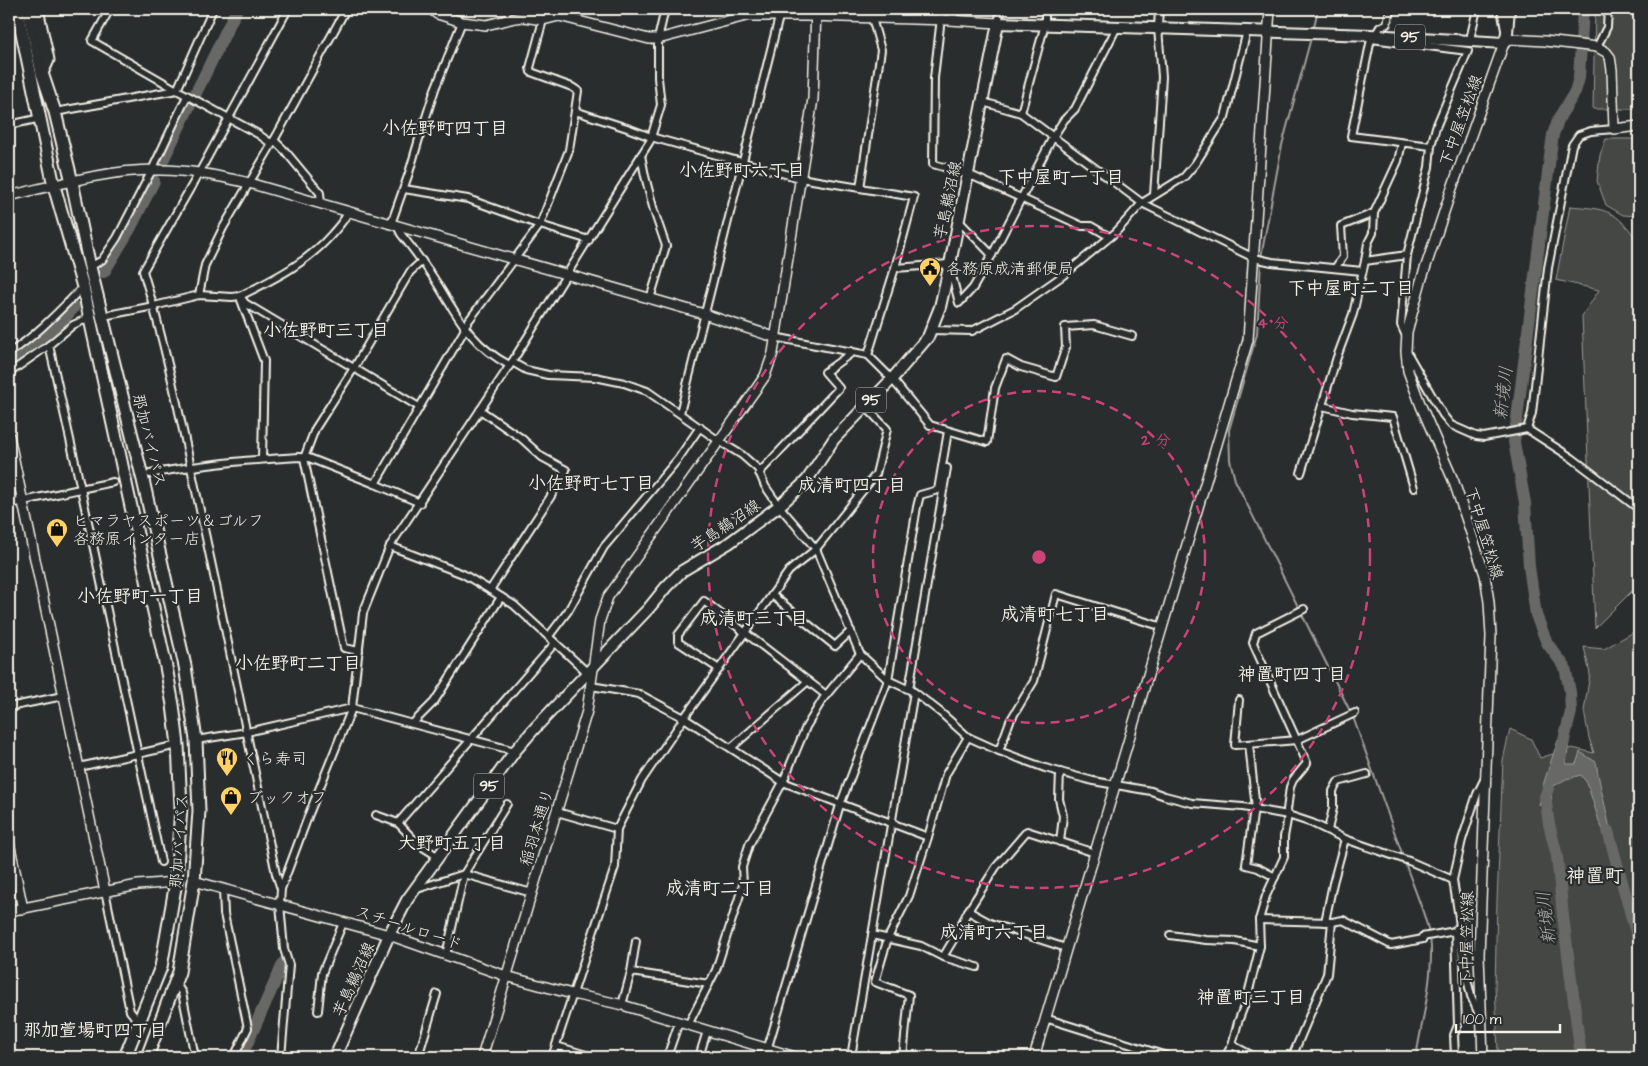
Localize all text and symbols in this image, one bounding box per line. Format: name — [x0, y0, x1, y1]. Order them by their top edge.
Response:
road number: 95 — [1395, 24, 1425, 50]
street label: 下中屋笠松線 — [1434, 71, 1488, 169]
district label: 小佐野町四丁目 — [382, 116, 508, 141]
district label: 小佐野町六丁目 — [679, 158, 805, 183]
street label: 芋島鵜沼線 — [929, 159, 967, 242]
district label: 下中屋町一丁目 — [998, 165, 1124, 190]
public building icon: 各務原成清郵便局 — [918, 256, 942, 287]
place label: 各務原成清郵便局 — [946, 258, 1074, 280]
district label: 下中屋町二丁目 — [1288, 276, 1414, 301]
text: 4 分 — [1257, 313, 1289, 334]
district label: 小佐野町三丁目 — [263, 318, 389, 343]
water label: 新境川 — [1488, 365, 1519, 421]
road number: 95 — [856, 388, 886, 412]
street label: 那加バイパス — [127, 391, 171, 489]
text: 2 分 — [1140, 430, 1171, 451]
district label: 小佐野町七丁目 — [528, 471, 654, 496]
district label: 成清町四丁目 — [798, 473, 906, 498]
street label: 下中屋笠松線 — [1459, 484, 1509, 582]
street label: 芋島鵜沼線 — [686, 494, 765, 557]
place label: ヒマラヤスポーツ＆ゴルフ 各務原インター店 — [73, 510, 264, 550]
shop icon: ヒマラヤスポーツ＆ゴルフ 各務原インター店 — [45, 517, 69, 548]
centre of rings — [1030, 548, 1048, 566]
district label: 小佐野町一丁目 — [77, 584, 203, 609]
district label: 成清町七丁目 — [1001, 602, 1109, 627]
district label: 成清町三丁目 — [700, 606, 808, 631]
district label: 小佐野町二丁目 — [235, 651, 361, 676]
district label: 神置町四丁目 — [1238, 662, 1346, 687]
restaurant icon: くら寿司 — [215, 746, 239, 777]
place label: くら寿司 — [243, 748, 307, 770]
road number: 95 — [474, 774, 504, 798]
shop icon: ブックオフ — [219, 785, 243, 816]
street label: 稲羽本通り — [515, 786, 559, 869]
place label: ブックオフ — [247, 787, 327, 809]
street label: 那加バイパス — [165, 793, 193, 890]
district label: 大野町五丁目 — [398, 831, 506, 856]
district label: 神置町 — [1566, 863, 1624, 890]
district label: 成清町二丁目 — [666, 876, 774, 901]
water label: 新境川 — [1531, 890, 1562, 946]
street label: 下中屋笠松線 — [1455, 891, 1479, 987]
street label: スチールロード — [352, 900, 465, 956]
district label: 成清町六丁目 — [940, 920, 1048, 945]
street label: 芋島鵜沼線 — [328, 938, 380, 1020]
district label: 神置町三丁目 — [1197, 985, 1305, 1010]
scale bar — [1456, 1001, 1559, 1033]
text: 100 m — [1463, 1009, 1502, 1030]
district label: 那加萱場町四丁目 — [23, 1018, 167, 1043]

